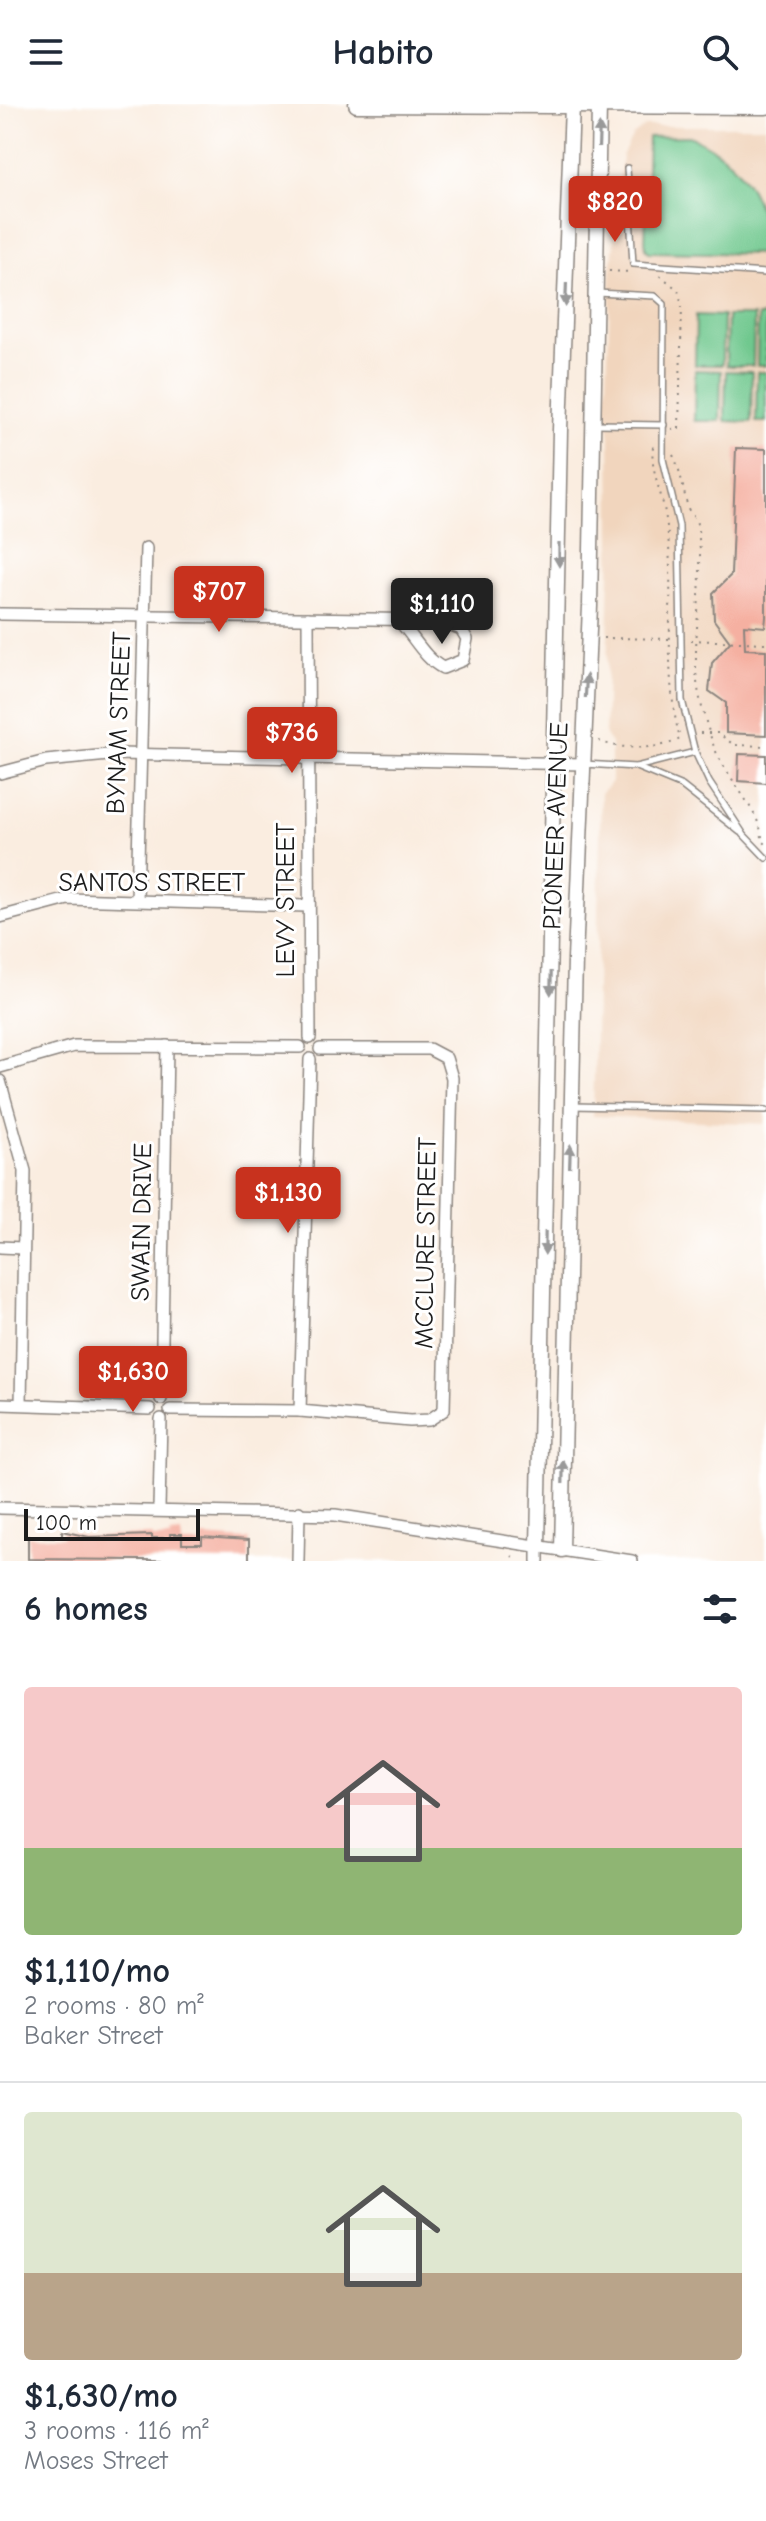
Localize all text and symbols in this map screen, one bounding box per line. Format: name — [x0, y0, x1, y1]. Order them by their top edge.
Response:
icon: menu — [24, 30, 68, 74]
icon: search — [698, 30, 742, 74]
text: Habito — [332, 32, 434, 73]
one-way arrow — [592, 122, 605, 147]
pin: $820 — [568, 176, 662, 244]
text: $820 — [587, 187, 643, 217]
one-way arrow — [560, 283, 573, 308]
one-way arrow — [553, 543, 565, 568]
pin: $707 — [172, 566, 266, 634]
text: $707 — [192, 577, 246, 607]
pin: $1,110 — [377, 578, 507, 646]
text: $1,110 — [409, 589, 475, 619]
street label: BYNAM STREET — [101, 631, 137, 815]
one-way arrow — [580, 673, 593, 698]
pin: $736 — [245, 707, 339, 775]
text: $736 — [265, 718, 319, 748]
street label: PIONEER AVENUE — [537, 722, 575, 930]
street label: LEVY STREET — [271, 822, 301, 978]
street label: SANTOS STREET — [59, 868, 246, 898]
one-way arrow — [544, 971, 557, 996]
street label: MCCLURE STREET — [409, 1136, 443, 1349]
street label: SWAIN DRIVE — [126, 1143, 158, 1301]
one-way arrow — [564, 1143, 577, 1169]
pin: $1,130 — [223, 1167, 353, 1235]
text: $1,130 — [254, 1178, 322, 1208]
one-way arrow — [539, 1231, 551, 1256]
pin: $1,630 — [68, 1346, 198, 1414]
text: $1,630 — [97, 1357, 169, 1387]
one-way arrow — [557, 1459, 570, 1484]
scale bar — [24, 1505, 200, 1541]
text: 100 m — [36, 1510, 97, 1536]
icon: filters — [698, 1587, 742, 1631]
text: 6 homes — [24, 1589, 148, 1629]
icon: home — [311, 1739, 455, 1883]
text: $1,110/mo — [24, 1951, 170, 1991]
text: 2 rooms · 80 m² — [24, 1991, 204, 2021]
text: Baker Street — [24, 2021, 163, 2051]
icon: home — [311, 2164, 455, 2308]
text: $1,630/mo — [24, 2376, 178, 2416]
text: 3 rooms · 116 m² — [24, 2416, 209, 2446]
text: Moses Street — [24, 2446, 168, 2476]

